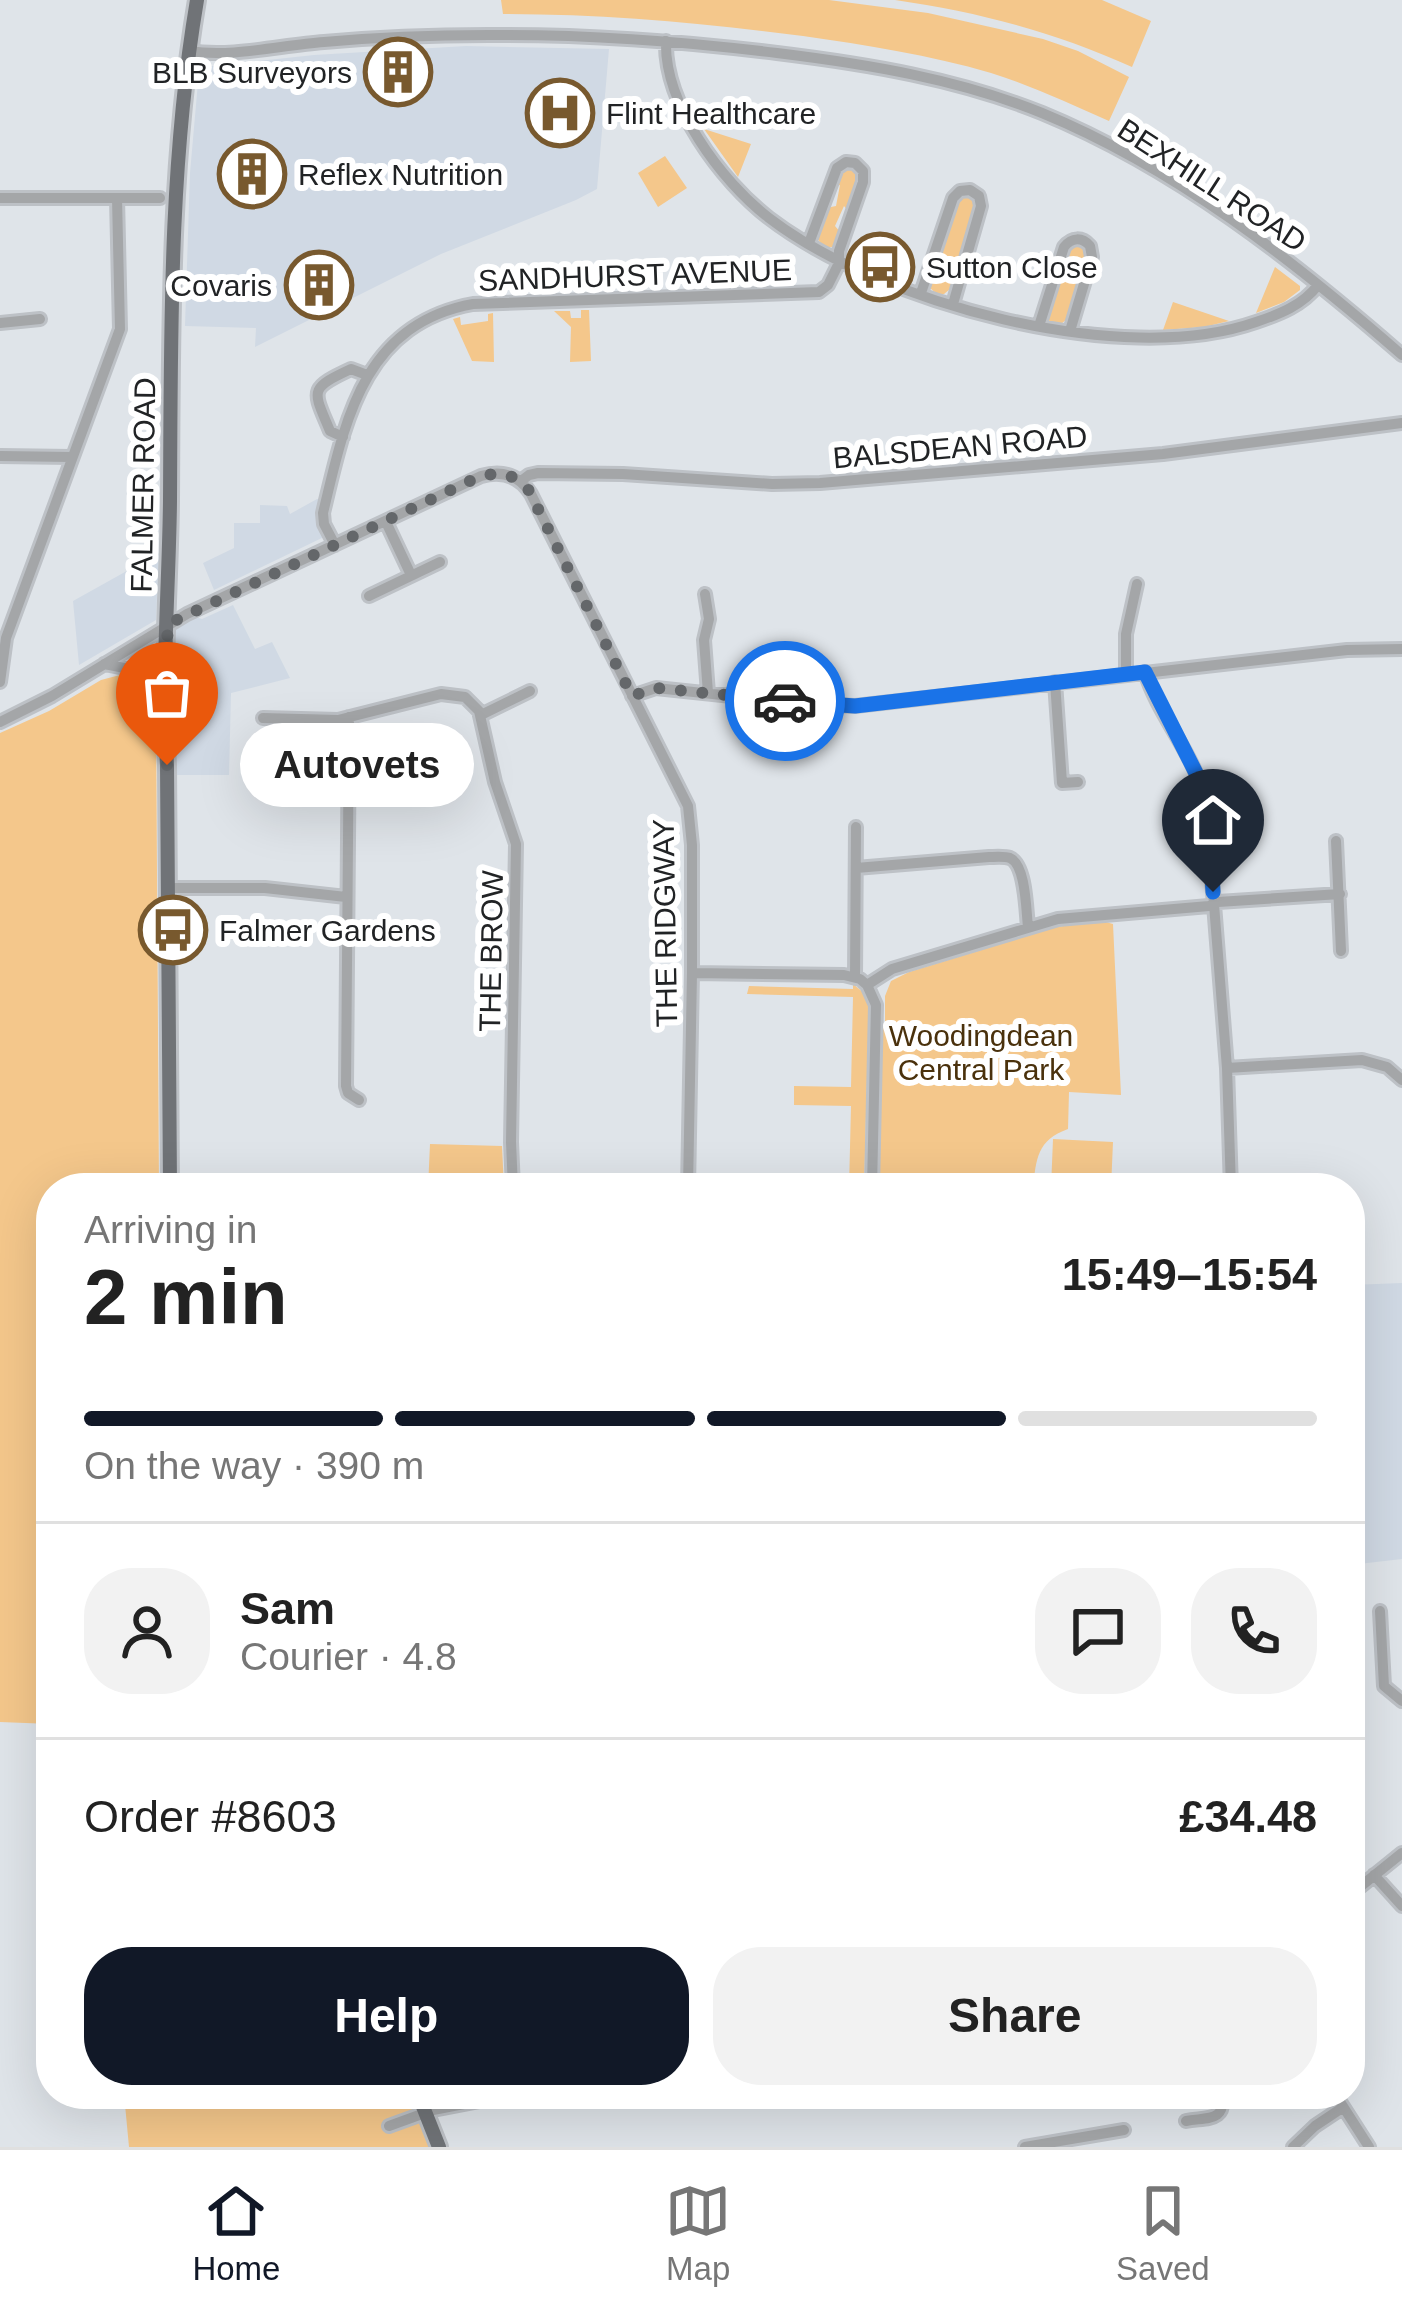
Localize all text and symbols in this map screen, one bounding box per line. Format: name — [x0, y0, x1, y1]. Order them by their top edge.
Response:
building icon: BLB Surveyors — [363, 37, 433, 107]
place label: BLB Surveyors — [152, 56, 352, 89]
hospital icon: Flint Healthcare — [525, 78, 595, 148]
place label: Flint Healthcare — [606, 97, 816, 130]
street label: BEXHILL ROAD — [1112, 112, 1312, 258]
building icon: Reflex Nutrition — [217, 139, 287, 209]
place label: Reflex Nutrition — [298, 158, 503, 191]
bus stop icon: Sutton Close — [845, 232, 915, 302]
building icon: Covaris — [284, 250, 354, 320]
place label: Sutton Close — [926, 251, 1098, 284]
street label: SANDHURST AVENUE — [478, 253, 792, 297]
place label: Covaris — [170, 269, 272, 302]
street label: FALMER ROAD — [125, 377, 161, 593]
street label: BALSDEAN ROAD — [832, 419, 1088, 475]
courier — [725, 641, 845, 761]
pin — [116, 642, 218, 765]
icon: bag — [134, 660, 200, 726]
icon: car — [752, 668, 818, 734]
callout: Autovets — [239, 723, 473, 807]
text: Autovets — [274, 743, 440, 786]
pin — [1162, 769, 1264, 892]
icon: home — [1180, 787, 1246, 853]
street label: THE RIDGWAY — [647, 819, 683, 1027]
street label: THE BROW — [473, 869, 509, 1032]
bus stop icon: Falmer Gardens — [138, 895, 208, 965]
place label: Falmer Gardens — [219, 914, 436, 947]
park label: Woodingdean Central Park — [889, 1019, 1073, 1086]
text: Arriving in — [84, 1208, 257, 1251]
text: 15:49–15:54 — [1062, 1249, 1317, 1300]
text: 2 min — [84, 1253, 288, 1341]
text: On the way · 390 m — [84, 1444, 424, 1487]
button: person — [84, 1568, 210, 1694]
button: chat — [1035, 1568, 1161, 1694]
button: phone — [1191, 1568, 1317, 1694]
text: Sam — [240, 1583, 335, 1634]
text: Courier · 4.8 — [240, 1635, 457, 1678]
text: Order #8603 — [84, 1791, 337, 1842]
text: £34.48 — [1179, 1791, 1317, 1842]
button: Help — [84, 1947, 689, 2085]
button: Share — [713, 1947, 1317, 2085]
tab: Home — [192, 2178, 280, 2288]
tab: Map — [665, 2178, 731, 2288]
tab: Saved — [1116, 2178, 1210, 2288]

